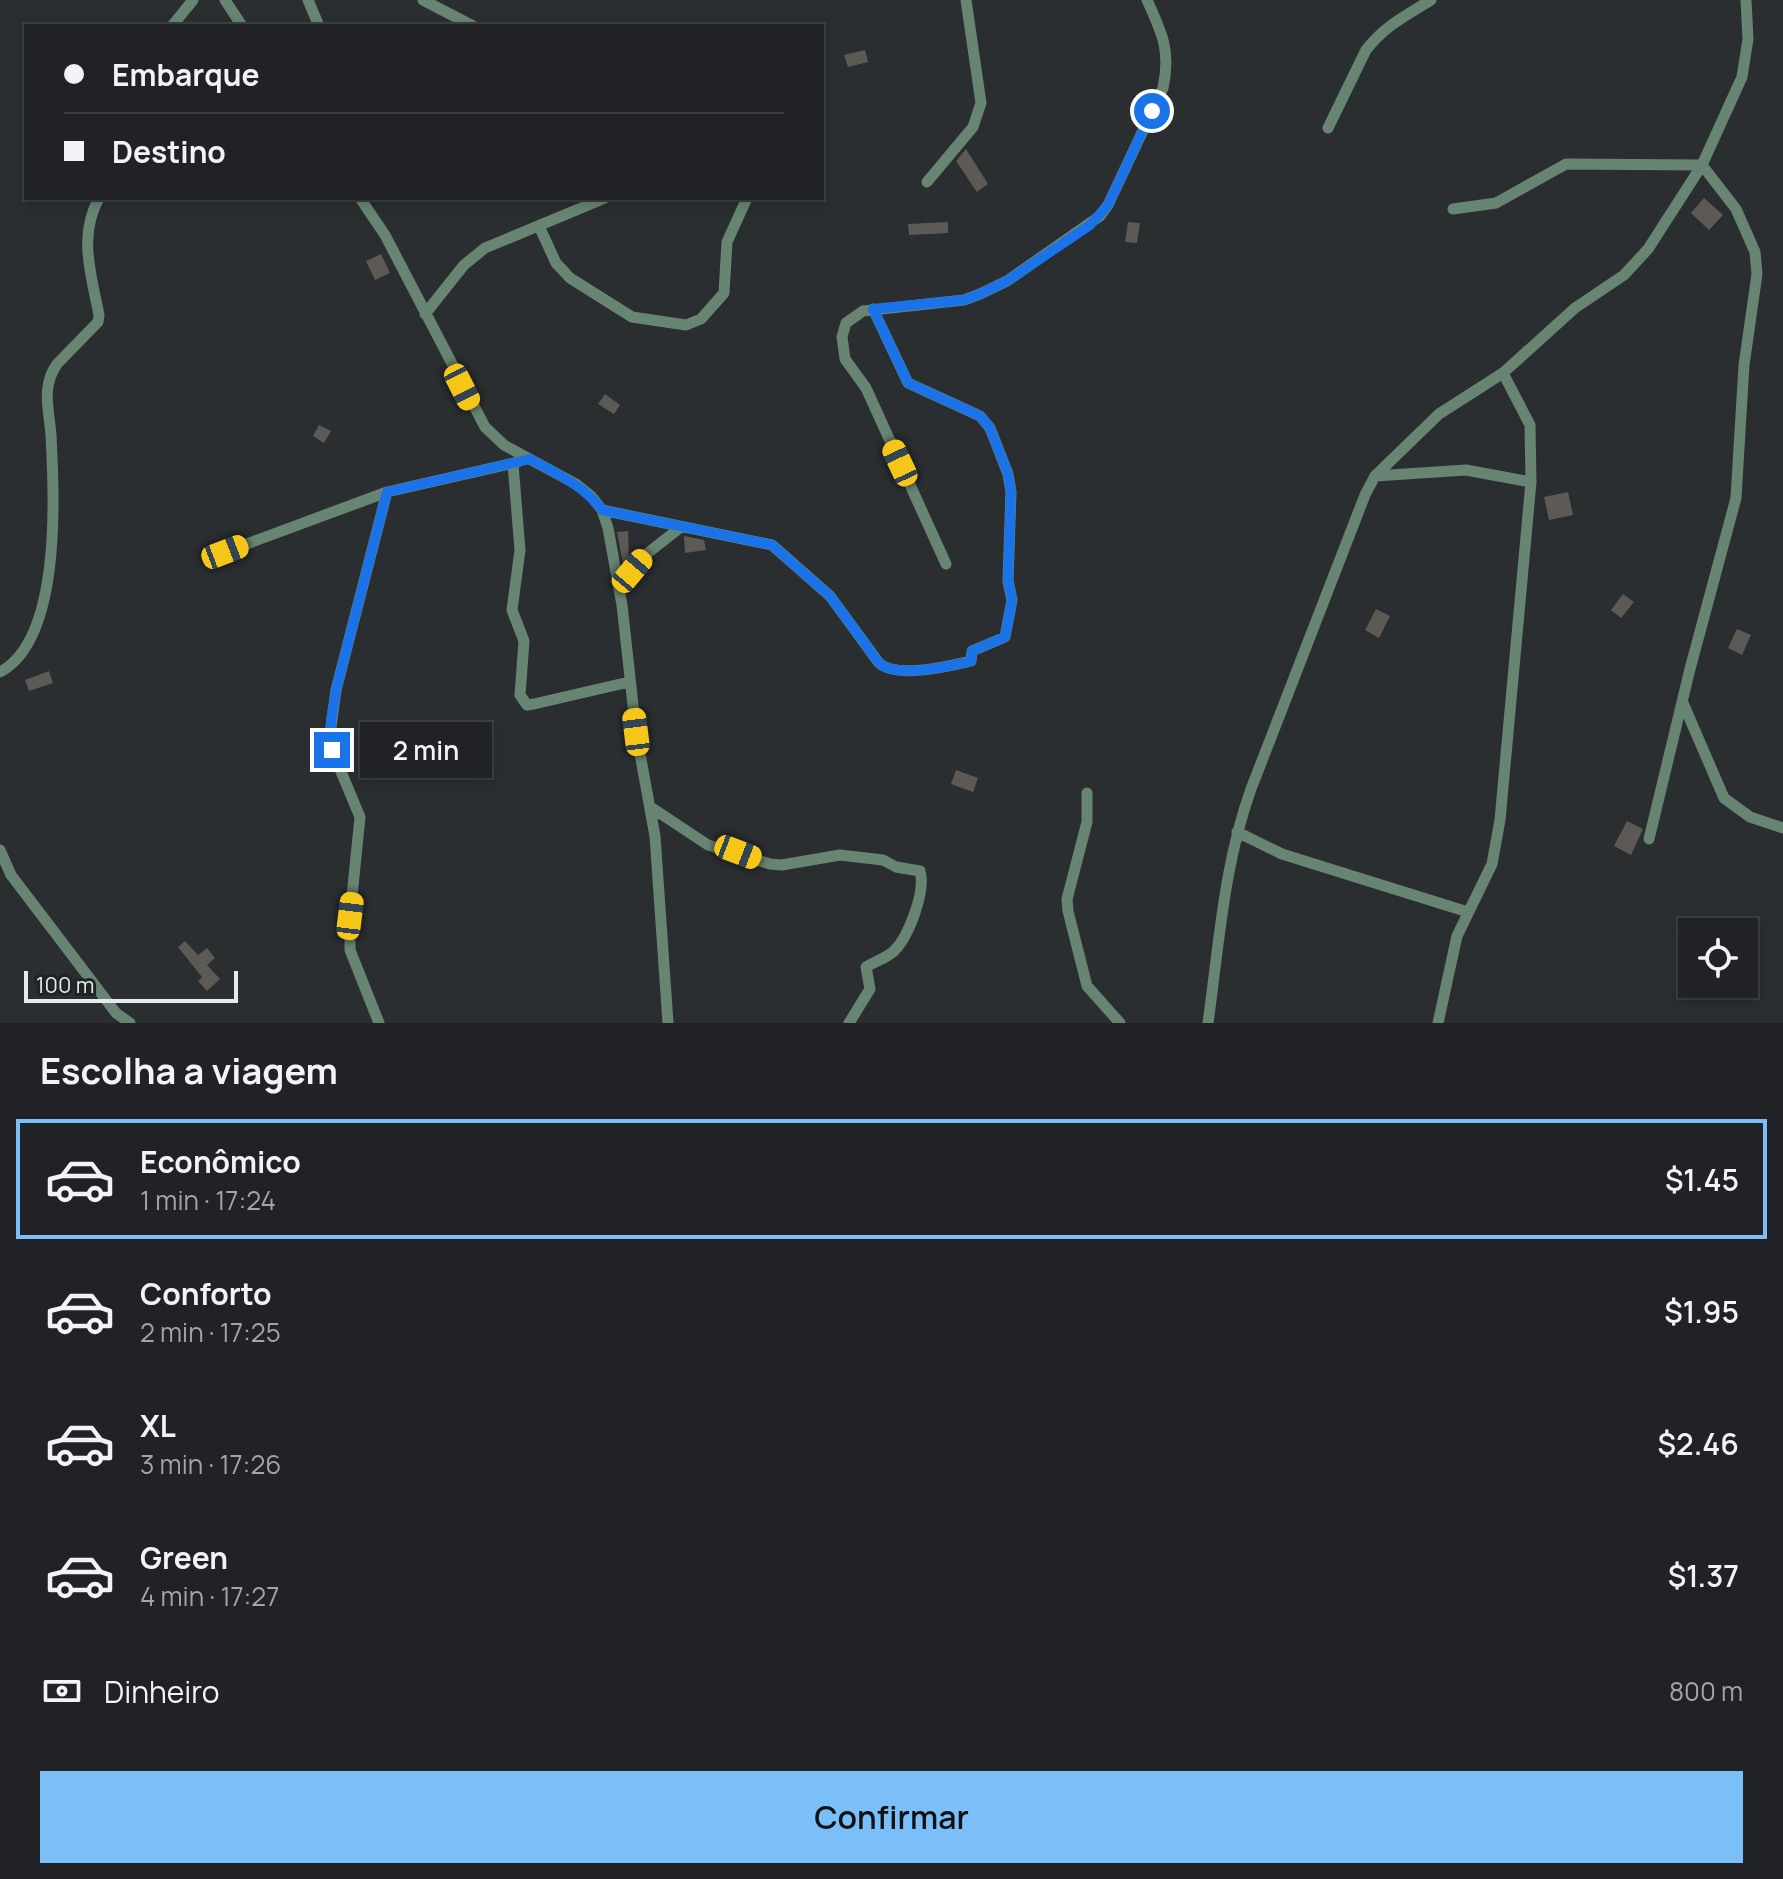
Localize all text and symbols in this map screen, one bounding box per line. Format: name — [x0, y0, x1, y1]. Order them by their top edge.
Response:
text: Embarque — [112, 54, 260, 95]
route start — [1134, 93, 1170, 129]
text: Destino — [112, 131, 226, 172]
car — [440, 360, 484, 414]
car — [879, 436, 921, 490]
car — [198, 532, 252, 572]
car — [607, 545, 657, 597]
car — [621, 707, 651, 757]
callout: 2 min — [360, 722, 492, 778]
route end — [314, 732, 350, 768]
text: 2 min — [393, 732, 459, 768]
car — [711, 832, 765, 872]
car — [335, 891, 365, 941]
map controls — [1678, 918, 1758, 998]
button: locate — [1678, 918, 1758, 998]
scale bar — [24, 967, 238, 1003]
text: 100 m — [36, 970, 94, 1000]
text: Escolha a viagem — [40, 1046, 338, 1095]
text: Econômico — [140, 1141, 301, 1182]
icon: car — [44, 1143, 116, 1215]
text: $1.45 — [1665, 1159, 1739, 1200]
text: 1 min · 17:24 — [140, 1182, 276, 1218]
text: Conforto — [140, 1273, 271, 1314]
icon: car — [44, 1275, 116, 1347]
text: $1.95 — [1664, 1291, 1739, 1332]
text: 2 min · 17:25 — [140, 1314, 281, 1350]
text: XL — [140, 1405, 176, 1446]
icon: car — [44, 1407, 116, 1479]
text: $2.46 — [1658, 1423, 1739, 1464]
text: 3 min · 17:26 — [140, 1446, 281, 1482]
text: Green — [140, 1537, 228, 1578]
icon: car — [44, 1539, 116, 1611]
text: $1.37 — [1668, 1555, 1739, 1596]
text: 4 min · 17:27 — [140, 1578, 279, 1614]
icon: cash — [40, 1669, 84, 1713]
text: Dinheiro — [104, 1671, 220, 1712]
text: 800 m — [1669, 1673, 1743, 1709]
button: Confirmar — [40, 1771, 1743, 1863]

